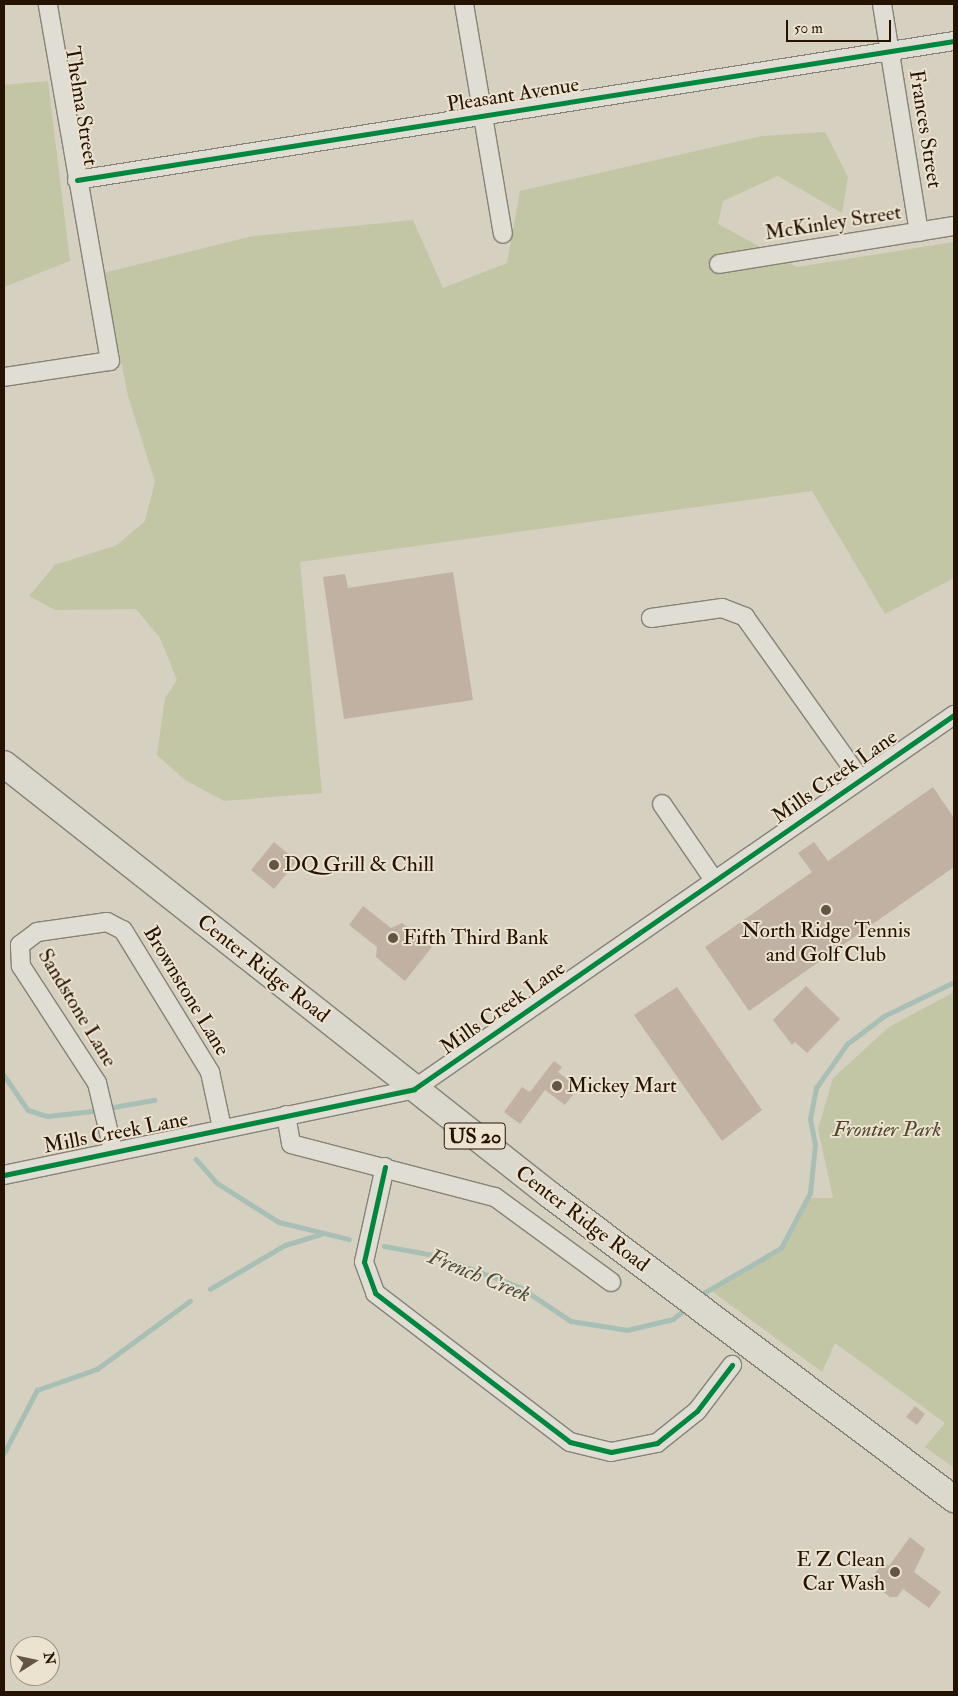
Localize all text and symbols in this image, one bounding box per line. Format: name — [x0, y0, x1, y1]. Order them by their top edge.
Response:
scale bar — [788, 10, 893, 42]
text: 50 m — [794, 19, 823, 38]
street label: Thelma Street — [59, 44, 103, 168]
street label: Frances Street — [903, 68, 947, 190]
street label: Pleasant Avenue — [445, 72, 581, 118]
street label: McKinley Street — [763, 200, 903, 246]
street label: Mills Creek Lane — [768, 725, 902, 829]
place label: DQ Grill & Chill — [284, 852, 434, 878]
marker: DQ Grill & Chill — [268, 859, 280, 871]
marker: North Ridge Tennis and Golf Club — [820, 904, 832, 916]
street label: Center Ridge Road — [192, 910, 334, 1028]
place label: North Ridge Tennis and Golf Club — [741, 918, 911, 968]
street label: Brownstone Lane — [137, 922, 235, 1060]
place label: Fifth Third Bank — [403, 925, 549, 951]
marker: Fifth Third Bank — [387, 932, 399, 944]
street label: Sandstone Lane — [32, 945, 122, 1071]
street label: Mills Creek Lane — [436, 956, 570, 1060]
place label: Mickey Mart — [567, 1073, 677, 1099]
marker: Mickey Mart — [551, 1080, 563, 1092]
street label: Mills Creek Lane — [42, 1107, 190, 1159]
park label: Frontier Park — [833, 1117, 941, 1143]
road number: US 20 — [444, 1118, 506, 1154]
street label: Center Ridge Road — [510, 1160, 654, 1278]
water label: French Creek — [424, 1244, 534, 1308]
place label: E Z Clean Car Wash — [796, 1547, 885, 1597]
marker: E Z Clean Car Wash — [889, 1566, 901, 1578]
north arrow — [10, 1636, 60, 1686]
text: N — [40, 1651, 59, 1666]

